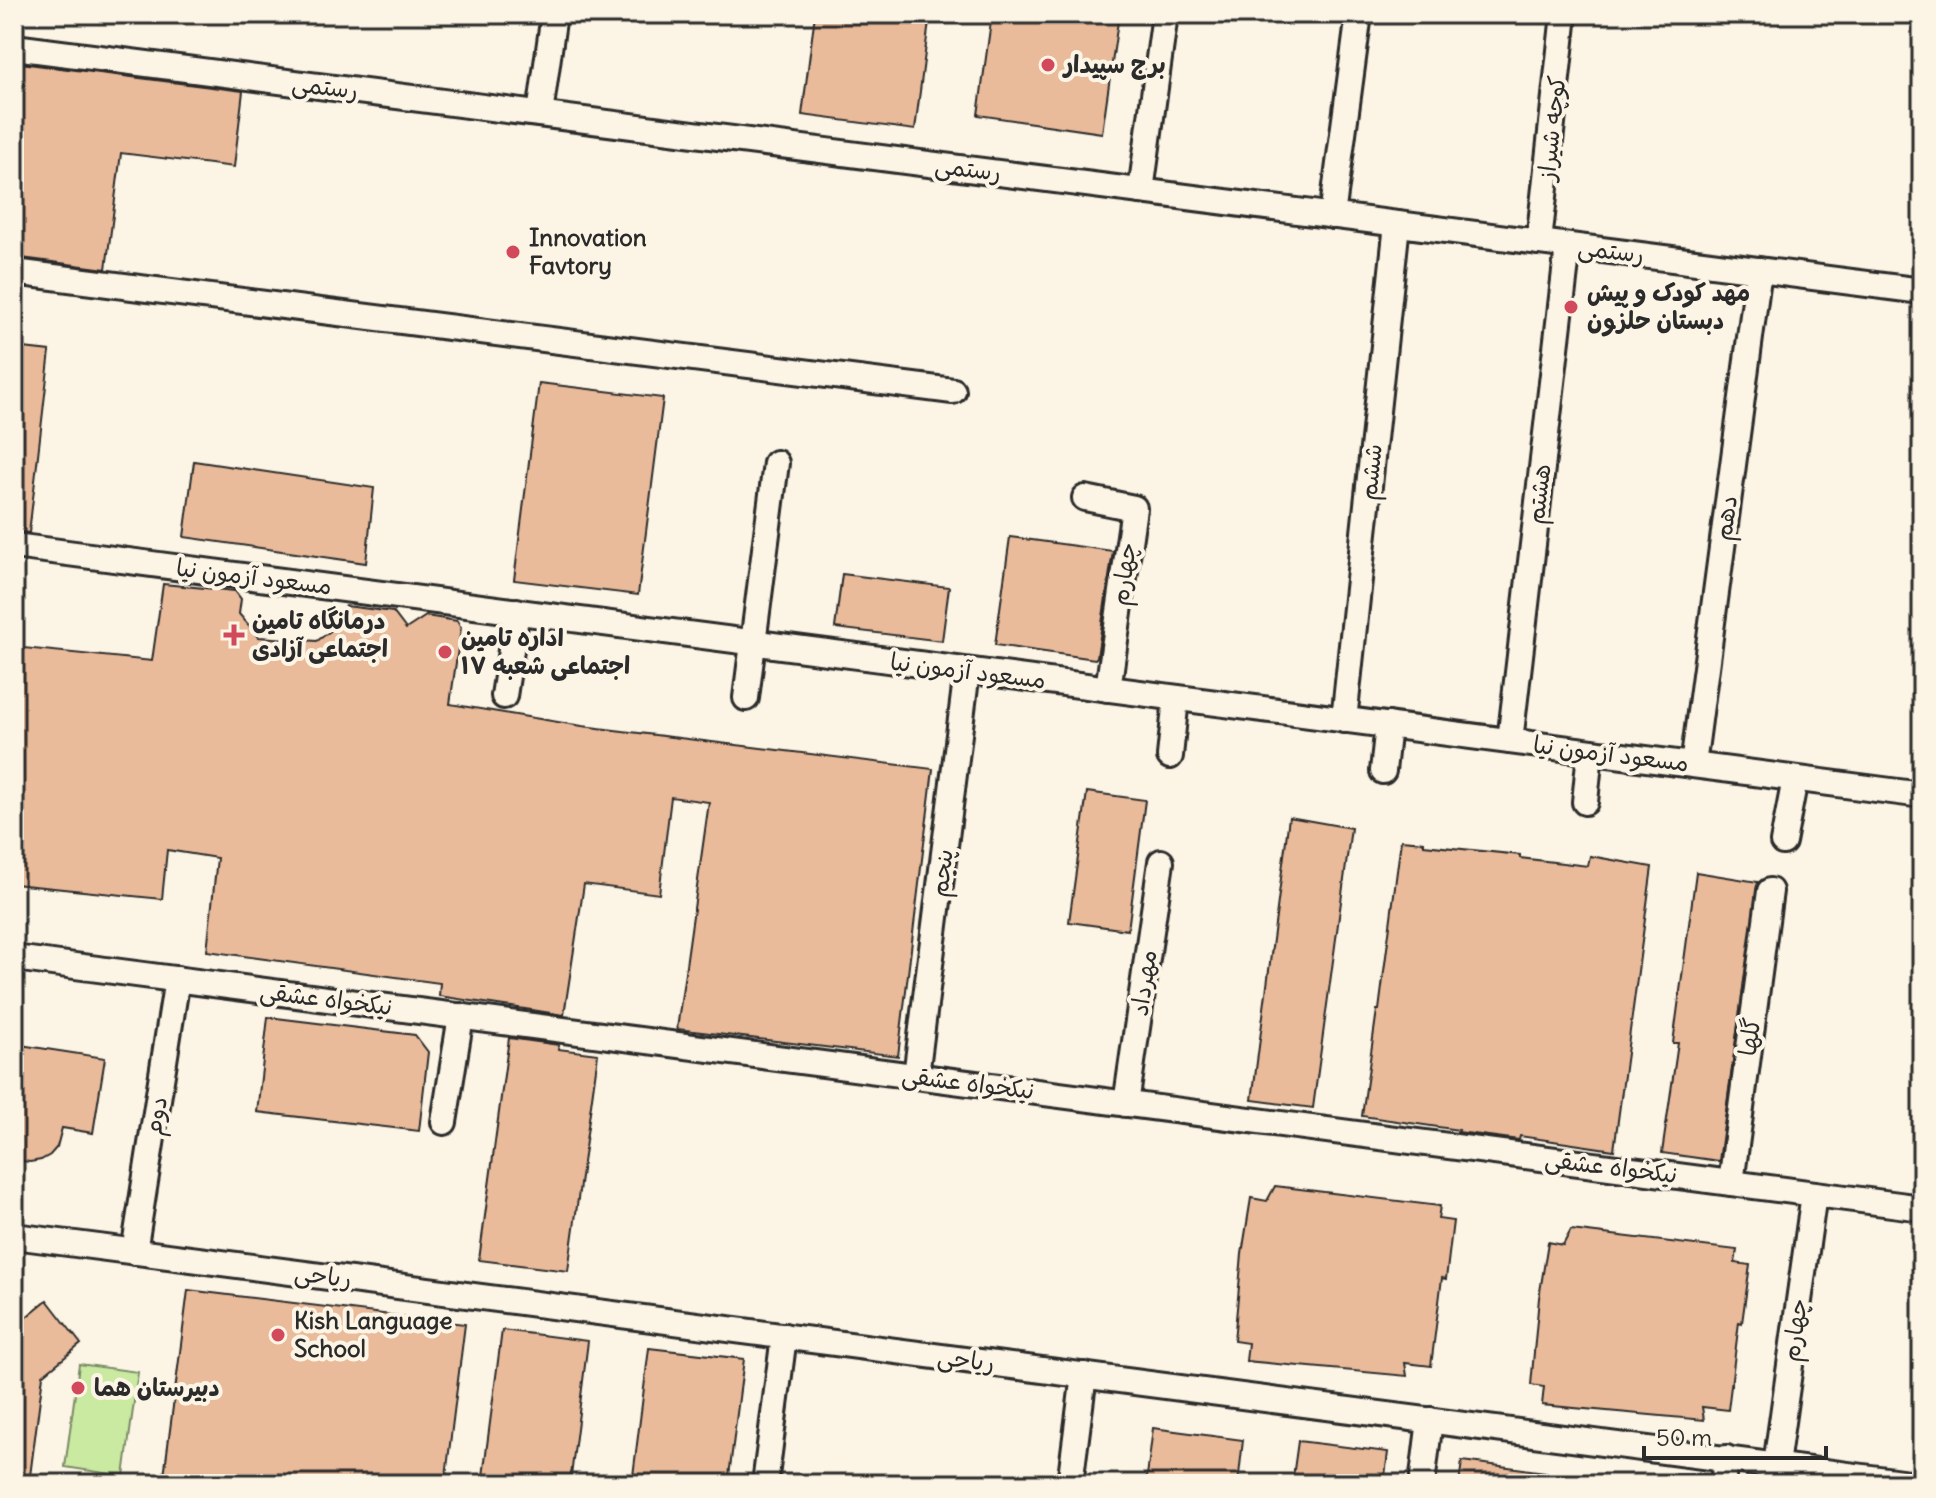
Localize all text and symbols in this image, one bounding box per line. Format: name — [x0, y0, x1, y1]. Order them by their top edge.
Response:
place label: برج سپیدار — [1062, 49, 1166, 80]
marker: برج سپیدار — [1039, 56, 1057, 74]
street label: رستمی — [290, 67, 360, 106]
street label: کوچه شیراز — [1530, 74, 1572, 184]
street label: رستمی — [933, 149, 1003, 188]
place label: Innovation Favtory — [529, 222, 647, 280]
street label: رستمی — [1576, 231, 1646, 270]
marker: Innovation Favtory — [504, 243, 522, 261]
place label: مهد کودک و پیش دبستان حلزون — [1587, 277, 1750, 337]
marker: مهد کودک و پیش دبستان حلزون — [1562, 298, 1580, 316]
street label: ششم — [1352, 442, 1392, 502]
street label: هشتم — [1519, 462, 1561, 526]
street label: دهم — [1707, 493, 1747, 543]
street label: چهارم — [1104, 540, 1146, 608]
street label: مسعود آزمون نیا — [174, 552, 334, 602]
place label: درمانگاه تامین اجتماعی آزادی — [252, 605, 388, 664]
place label: اداره تامین اجتماعی شعبه ۱۷ — [461, 622, 630, 681]
marker: درمانگاه تامین اجتماعی آزادی — [223, 624, 245, 646]
marker: اداره تامین اجتماعی شعبه ۱۷ — [436, 643, 454, 661]
street label: مسعود آزمون نیا — [888, 646, 1048, 696]
street label: مسعود آزمون نیا — [1531, 729, 1691, 779]
street label: پنجم — [923, 847, 963, 899]
street label: مهرداد — [1124, 948, 1162, 1018]
street label: نیکخواه عشقی — [258, 975, 394, 1022]
street label: گلها — [1731, 1016, 1767, 1058]
street label: نیکخواه عشقی — [900, 1059, 1036, 1106]
street label: دوم — [137, 1094, 178, 1138]
street label: نیکخواه عشقی — [1543, 1143, 1679, 1190]
street label: ریاحی — [293, 1257, 353, 1294]
street label: چهارم — [1775, 1296, 1817, 1364]
place label: Kish Language School — [294, 1305, 452, 1363]
marker: Kish Language School — [269, 1326, 287, 1344]
street label: ریاحی — [936, 1341, 996, 1378]
place label: دبیرستان هما — [94, 1372, 220, 1402]
marker: دبیرستان هما — [69, 1379, 87, 1397]
scale bar — [1644, 1410, 1826, 1460]
text: 50 m — [1656, 1422, 1712, 1452]

